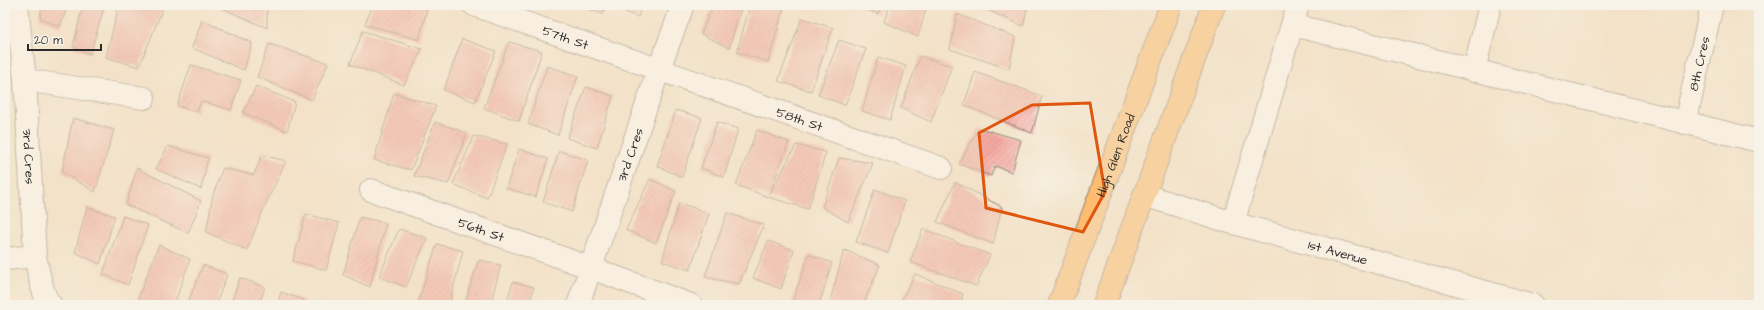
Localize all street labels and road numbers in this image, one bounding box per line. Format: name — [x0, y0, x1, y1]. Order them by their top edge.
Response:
street label: 57th St — [540, 22, 591, 55]
street label: 8th Cres — [1685, 34, 1715, 93]
street label: 58th St — [774, 103, 826, 136]
street label: High Glen Road — [1092, 111, 1140, 200]
street label: 3rd Cres — [613, 125, 648, 184]
street label: 3rd Cres — [18, 128, 39, 185]
street label: 56th St — [455, 214, 507, 247]
street label: 1st Avenue — [1306, 236, 1369, 269]

